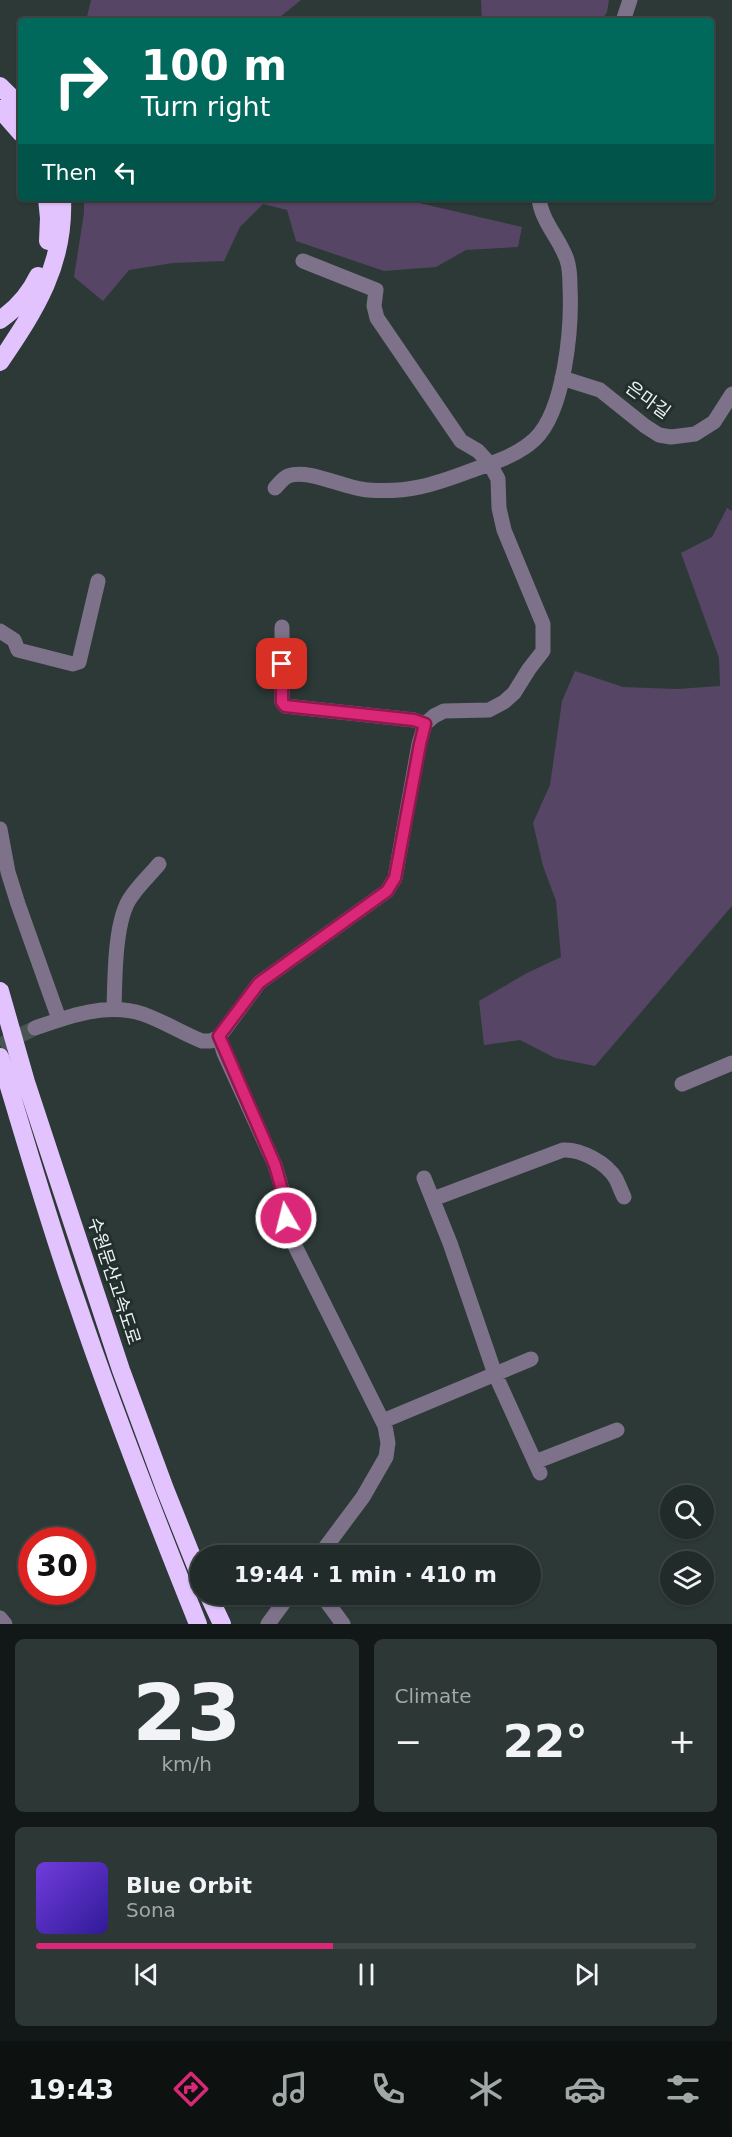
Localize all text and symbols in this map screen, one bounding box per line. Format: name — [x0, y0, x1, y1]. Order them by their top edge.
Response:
text: 100 m — [141, 41, 287, 90]
icon: right — [42, 42, 120, 120]
text: Turn right — [141, 91, 270, 122]
icon: left — [109, 156, 142, 189]
text: Then — [42, 160, 97, 185]
street label: 은마길 — [622, 376, 675, 423]
pin — [256, 638, 307, 689]
icon: arrive — [265, 647, 298, 680]
position arrow — [254, 1186, 318, 1250]
street label: 수원문산고속도로 — [84, 1215, 145, 1347]
map controls — [660, 1485, 714, 1605]
button: search — [660, 1485, 714, 1539]
speed limit sign: 30 — [18, 1527, 96, 1605]
button: layers — [660, 1551, 714, 1605]
text: 19:44 · 1 min · 410 m — [234, 1562, 497, 1587]
text: 23 — [132, 1668, 241, 1758]
text: Climate — [395, 1684, 471, 1708]
text: 22° — [503, 1715, 588, 1768]
text: − — [395, 1722, 422, 1761]
text: + — [668, 1722, 696, 1761]
text: km/h — [162, 1752, 212, 1776]
text: Blue Orbit — [126, 1873, 252, 1898]
text: Sona — [126, 1898, 176, 1922]
icon: previous — [130, 1958, 163, 1991]
icon: pause — [350, 1958, 383, 1991]
icon: next — [570, 1958, 603, 1991]
icon: directions — [170, 2068, 212, 2110]
icon: music — [269, 2068, 311, 2110]
icon: phone — [367, 2068, 409, 2110]
icon: climate — [465, 2068, 507, 2110]
icon: car — [564, 2068, 606, 2110]
icon: filters — [662, 2068, 704, 2110]
text: 19:43 — [28, 2074, 114, 2105]

